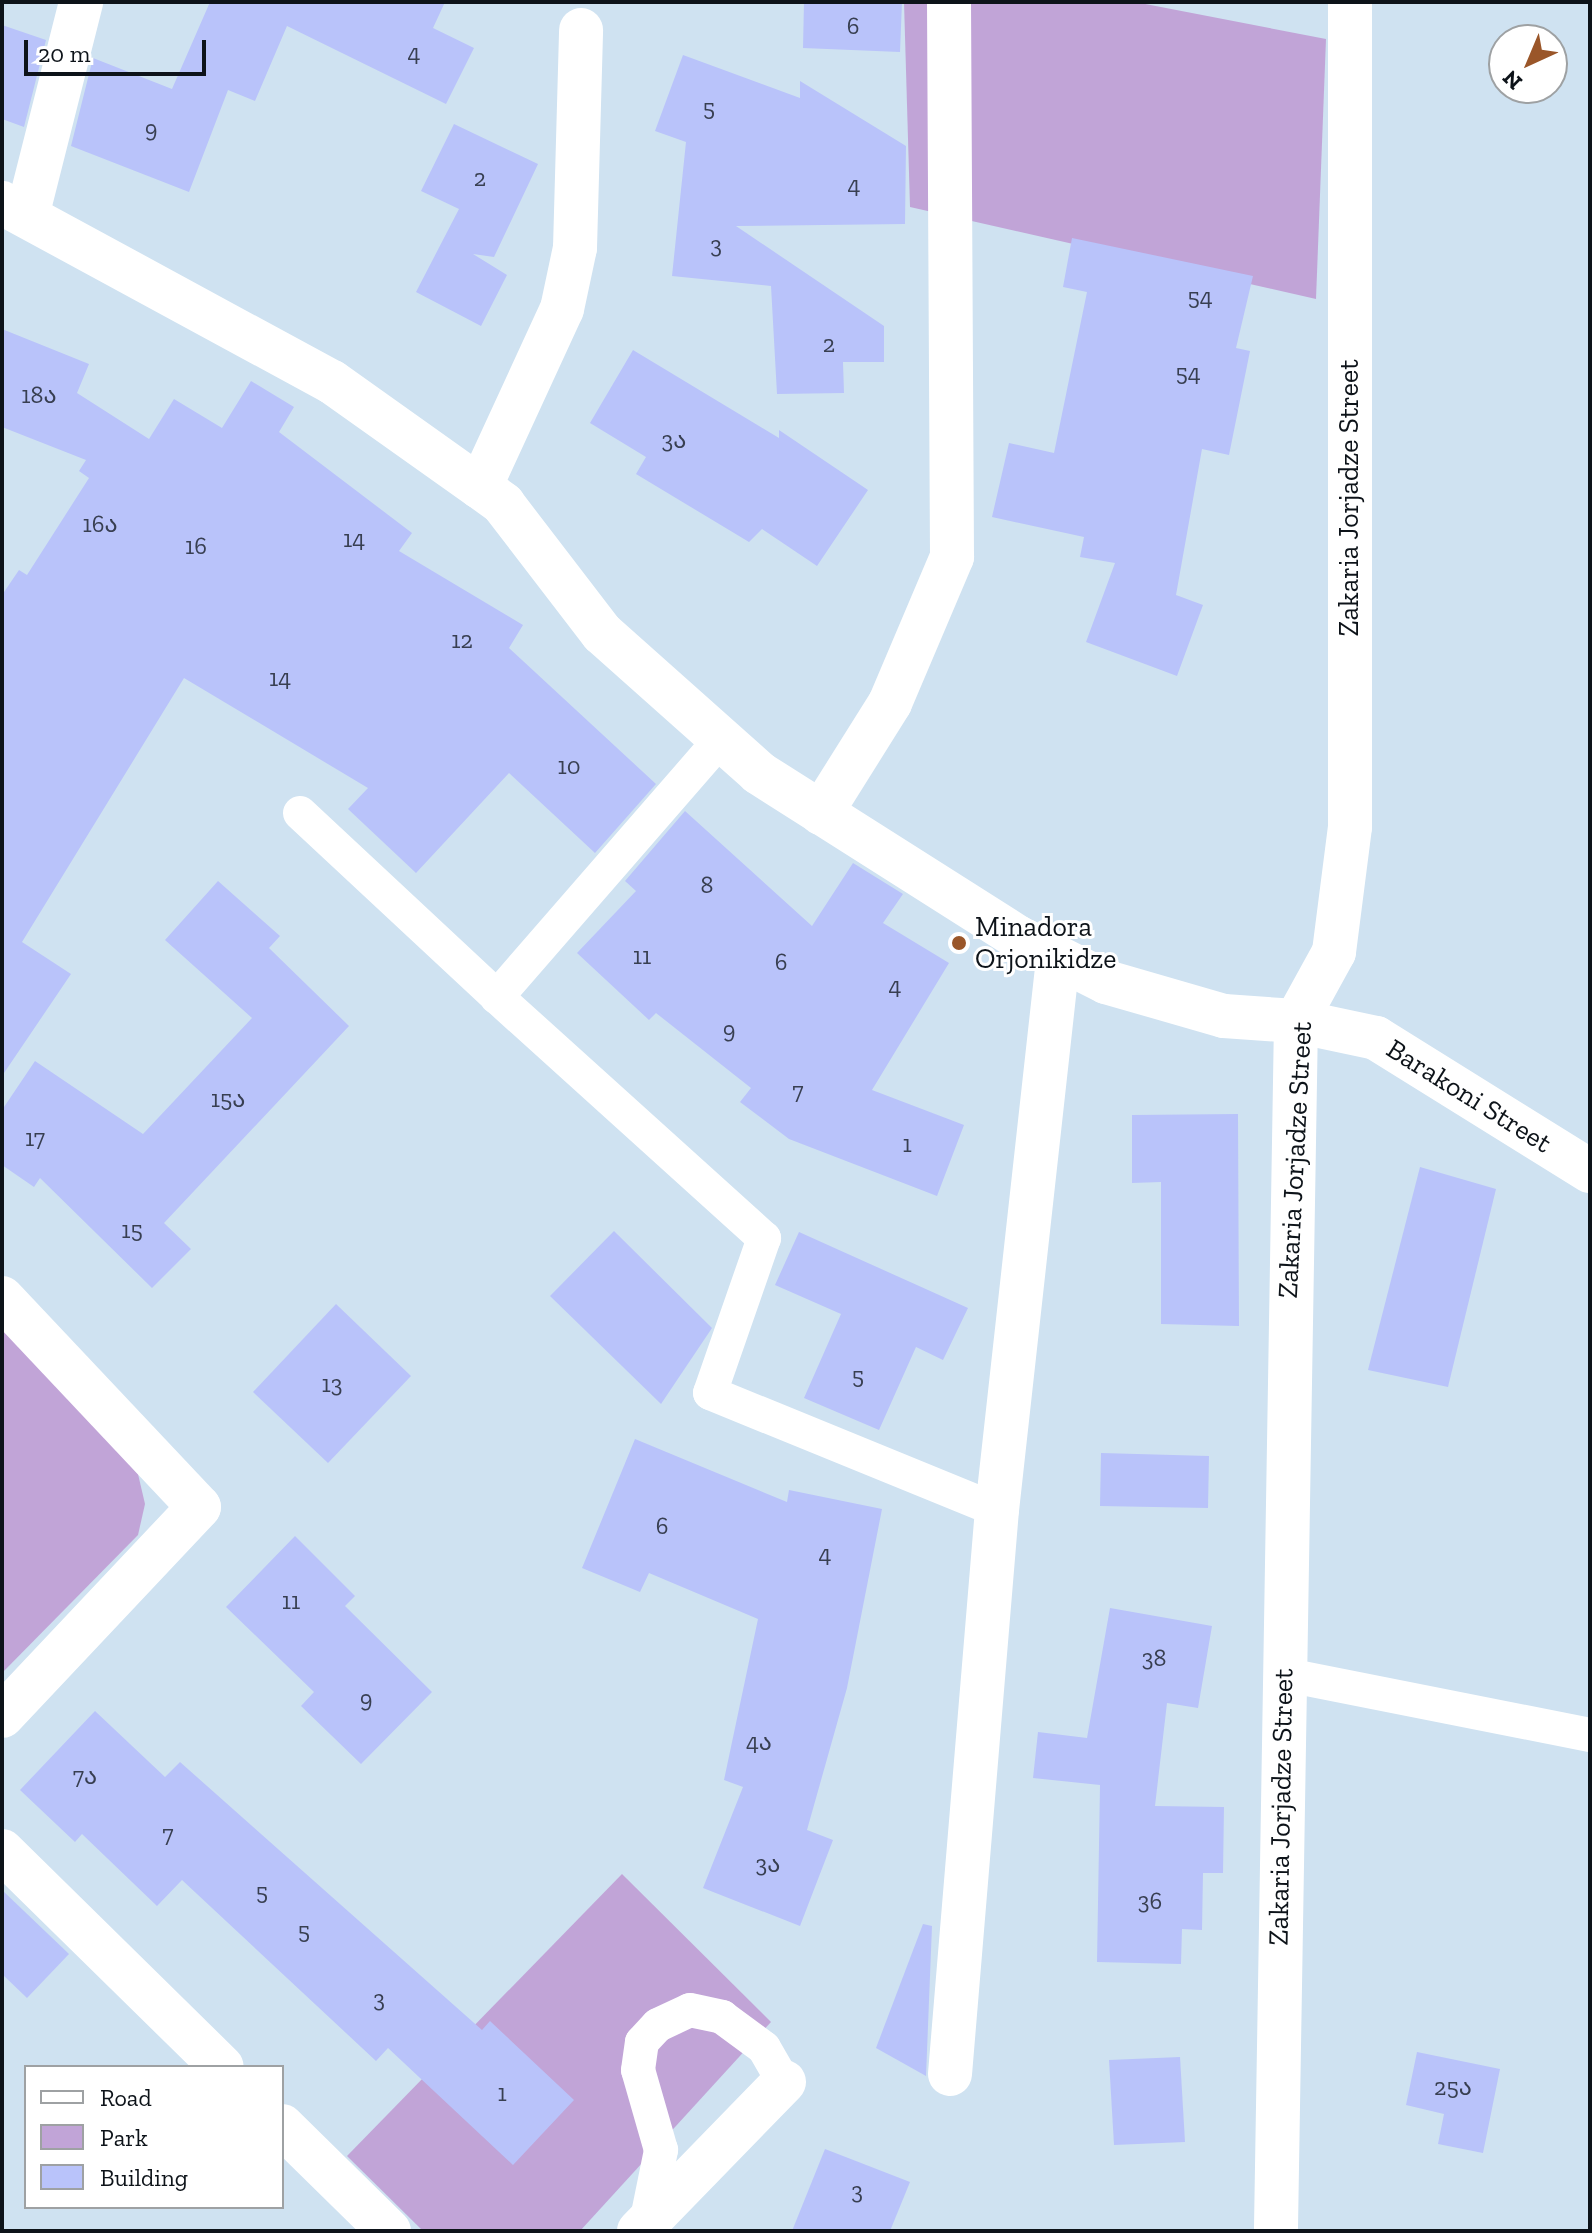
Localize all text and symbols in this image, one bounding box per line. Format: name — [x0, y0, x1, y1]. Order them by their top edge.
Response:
house number: 6 — [847, 12, 859, 40]
scale bar — [28, 24, 210, 74]
north arrow — [1488, 24, 1568, 104]
text: 20 m — [38, 39, 90, 68]
house number: 4 — [408, 39, 420, 67]
text: N — [1497, 65, 1528, 96]
house number: 5 — [703, 94, 715, 122]
house number: 9 — [145, 115, 157, 143]
house number: 2 — [474, 164, 486, 192]
house number: 4 — [848, 171, 860, 199]
house number: 3 — [710, 231, 722, 259]
house number: 54 — [1187, 283, 1213, 311]
house number: 2 — [823, 330, 835, 358]
house number: 54 — [1175, 359, 1201, 387]
street label: Zakaria Jorjadze Street — [1332, 359, 1366, 637]
house number: 18ა — [21, 381, 57, 409]
house number: 3ა — [662, 426, 686, 454]
house number: 16ა — [82, 510, 118, 538]
house number: 14 — [343, 525, 365, 553]
house number: 16 — [185, 532, 207, 560]
house number: 12 — [451, 626, 473, 654]
house number: 14 — [269, 664, 291, 692]
house number: 10 — [557, 752, 581, 780]
house number: 8 — [701, 871, 713, 899]
place label: Minadora Orjonikidze — [975, 910, 1116, 976]
marker: Minadora Orjonikidze — [950, 934, 968, 952]
house number: 11 — [633, 942, 651, 970]
house number: 6 — [775, 948, 787, 976]
house number: 4 — [889, 972, 901, 1000]
house number: 9 — [723, 1016, 735, 1044]
street label: Zakaria Jorjadze Street — [1271, 1020, 1319, 1300]
street label: Barakoni Street — [1380, 1032, 1558, 1160]
house number: 7 — [792, 1077, 804, 1105]
house number: 15ა — [211, 1085, 245, 1113]
house number: 17 — [25, 1124, 45, 1152]
house number: 1 — [902, 1130, 912, 1158]
house number: 15 — [121, 1216, 143, 1244]
house number: 5 — [852, 1362, 864, 1390]
house number: 13 — [322, 1370, 342, 1398]
house number: 6 — [656, 1512, 668, 1540]
house number: 4 — [819, 1540, 831, 1568]
house number: 11 — [282, 1587, 300, 1615]
house number: 38 — [1142, 1644, 1166, 1672]
street label: Zakaria Jorjadze Street — [1262, 1668, 1300, 1946]
house number: 9 — [360, 1685, 372, 1713]
house number: 4ა — [746, 1728, 772, 1756]
house number: 7ა — [73, 1762, 97, 1790]
house number: 7 — [162, 1820, 174, 1848]
house number: 3ა — [756, 1850, 780, 1878]
house number: 5 — [256, 1878, 268, 1906]
house number: 36 — [1138, 1887, 1162, 1915]
house number: 5 — [298, 1917, 310, 1945]
house number: 3 — [373, 1985, 385, 2013]
legend — [24, 2065, 284, 2209]
house number: 25ა — [1434, 2073, 1472, 2101]
house number: 1 — [497, 2079, 507, 2107]
text: Road — [100, 2083, 152, 2112]
text: Park — [100, 2123, 148, 2152]
text: Building — [100, 2163, 188, 2192]
house number: 3 — [851, 2177, 863, 2205]

